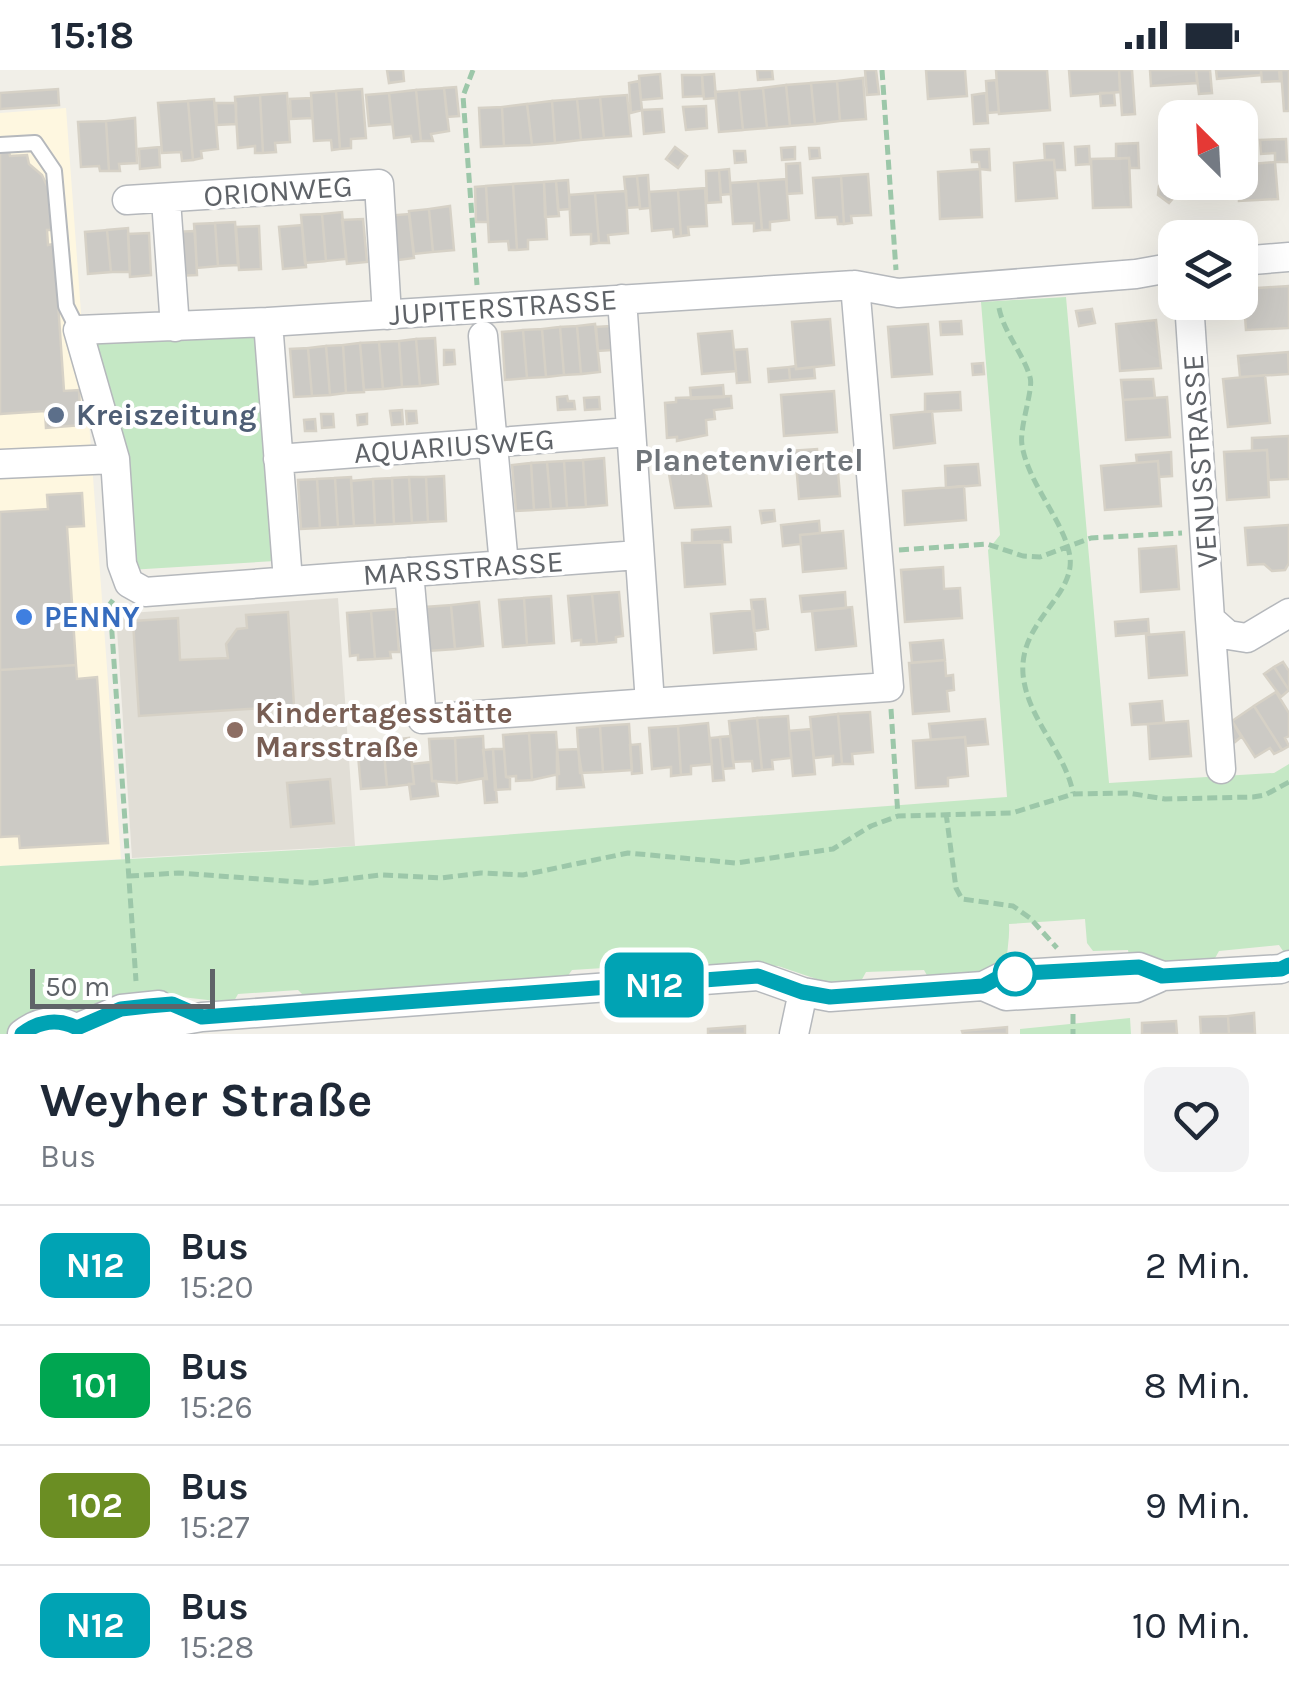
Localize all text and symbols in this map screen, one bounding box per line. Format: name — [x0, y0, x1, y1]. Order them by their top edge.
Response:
text: 15:18 — [50, 13, 134, 58]
north arrow — [1158, 100, 1258, 200]
map controls — [1158, 100, 1258, 320]
street label: ORIONWEG — [202, 168, 354, 214]
button: layers — [1158, 220, 1258, 320]
street label: JUPITERSTRASSE — [388, 281, 618, 333]
street label: VENUSSTRASSE — [1175, 353, 1225, 569]
place label: Kreiszeitung — [76, 397, 256, 433]
marker: Kreiszeitung — [45, 404, 67, 426]
street label: AQUARIUSWEG — [352, 421, 556, 471]
district label: Planetenviertel — [634, 442, 864, 479]
street label: MARSSTRASSE — [361, 543, 565, 593]
place label: PENNY — [44, 599, 140, 635]
marker: PENNY — [13, 606, 35, 628]
place label: Kindertagesstätte Marsstraße — [255, 695, 513, 765]
marker: Kindertagesstätte Marsstraße — [224, 719, 246, 741]
line badge: N12 — [596, 952, 712, 1018]
unlabelled marker — [994, 953, 1036, 995]
scale bar — [30, 964, 215, 1008]
text: N12 — [625, 965, 683, 1006]
text: 50 m — [45, 970, 110, 1003]
button: heart — [1144, 1067, 1249, 1172]
text: Weyher Straße — [40, 1072, 372, 1128]
text: Bus — [40, 1138, 96, 1175]
text: Bus — [180, 1224, 249, 1269]
text: 2 Min. — [1145, 1243, 1249, 1288]
text: N12 — [66, 1245, 124, 1286]
text: 15:20 — [180, 1269, 254, 1306]
text: Bus — [180, 1344, 249, 1389]
text: 8 Min. — [1143, 1363, 1249, 1408]
text: 101 — [71, 1365, 119, 1406]
text: 15:26 — [180, 1389, 253, 1426]
text: Bus — [180, 1464, 249, 1509]
text: 9 Min. — [1145, 1483, 1249, 1528]
text: 102 — [67, 1485, 123, 1526]
text: 15:27 — [180, 1509, 250, 1546]
text: Bus — [180, 1584, 249, 1629]
text: 10 Min. — [1132, 1603, 1249, 1648]
text: N12 — [66, 1605, 124, 1646]
text: 15:28 — [180, 1629, 254, 1666]

